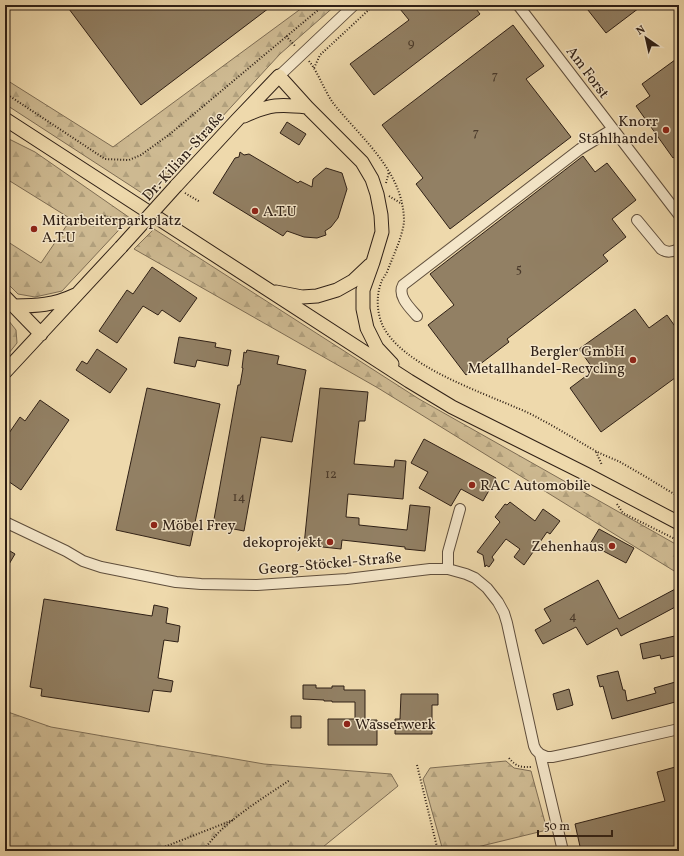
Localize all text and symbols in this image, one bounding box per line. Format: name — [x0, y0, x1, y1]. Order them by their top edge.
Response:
north arrow — [626, 18, 666, 58]
text: N — [634, 22, 649, 39]
house number: 9 — [408, 35, 415, 53]
street label: Am Forst — [560, 42, 613, 103]
house number: 7 — [492, 67, 498, 85]
street label: Dr.-Kilian-Straße — [138, 108, 230, 206]
place label: Knorr Stahlhandel — [578, 112, 658, 150]
house number: 7 — [473, 124, 479, 142]
marker: Knorr Stahlhandel — [661, 125, 671, 135]
place label: A.T.U — [263, 202, 297, 223]
marker: A.T.U — [250, 206, 260, 216]
place label: Mitarbeiterparkplatz A.T.U — [42, 211, 181, 249]
marker: Mitarbeiterparkplatz A.T.U — [29, 224, 39, 234]
house number: 5 — [516, 261, 522, 279]
place label: Bergler GmbH Metallhandel-Recycling — [468, 342, 625, 380]
marker: Bergler GmbH Metallhandel-Recycling — [628, 355, 638, 365]
house number: 12 — [325, 466, 337, 484]
place label: RAC Automobile — [480, 476, 591, 497]
marker: RAC Automobile — [467, 480, 477, 490]
house number: 14 — [233, 489, 246, 507]
place label: Möbel Frey — [162, 516, 236, 537]
marker: Möbel Frey — [149, 520, 159, 530]
place label: dekoprojekt — [243, 533, 322, 554]
marker: dekoprojekt — [325, 537, 335, 547]
place label: Zehenhaus — [531, 537, 604, 558]
marker: Zehenhaus — [607, 541, 617, 551]
street label: Georg-Stöckel-Straße — [258, 548, 402, 581]
house number: 4 — [569, 608, 577, 626]
place label: Wasserwerk — [355, 715, 436, 736]
marker: Wasserwerk — [342, 719, 352, 729]
scale bar — [538, 812, 612, 838]
text: 50 m — [544, 819, 570, 835]

